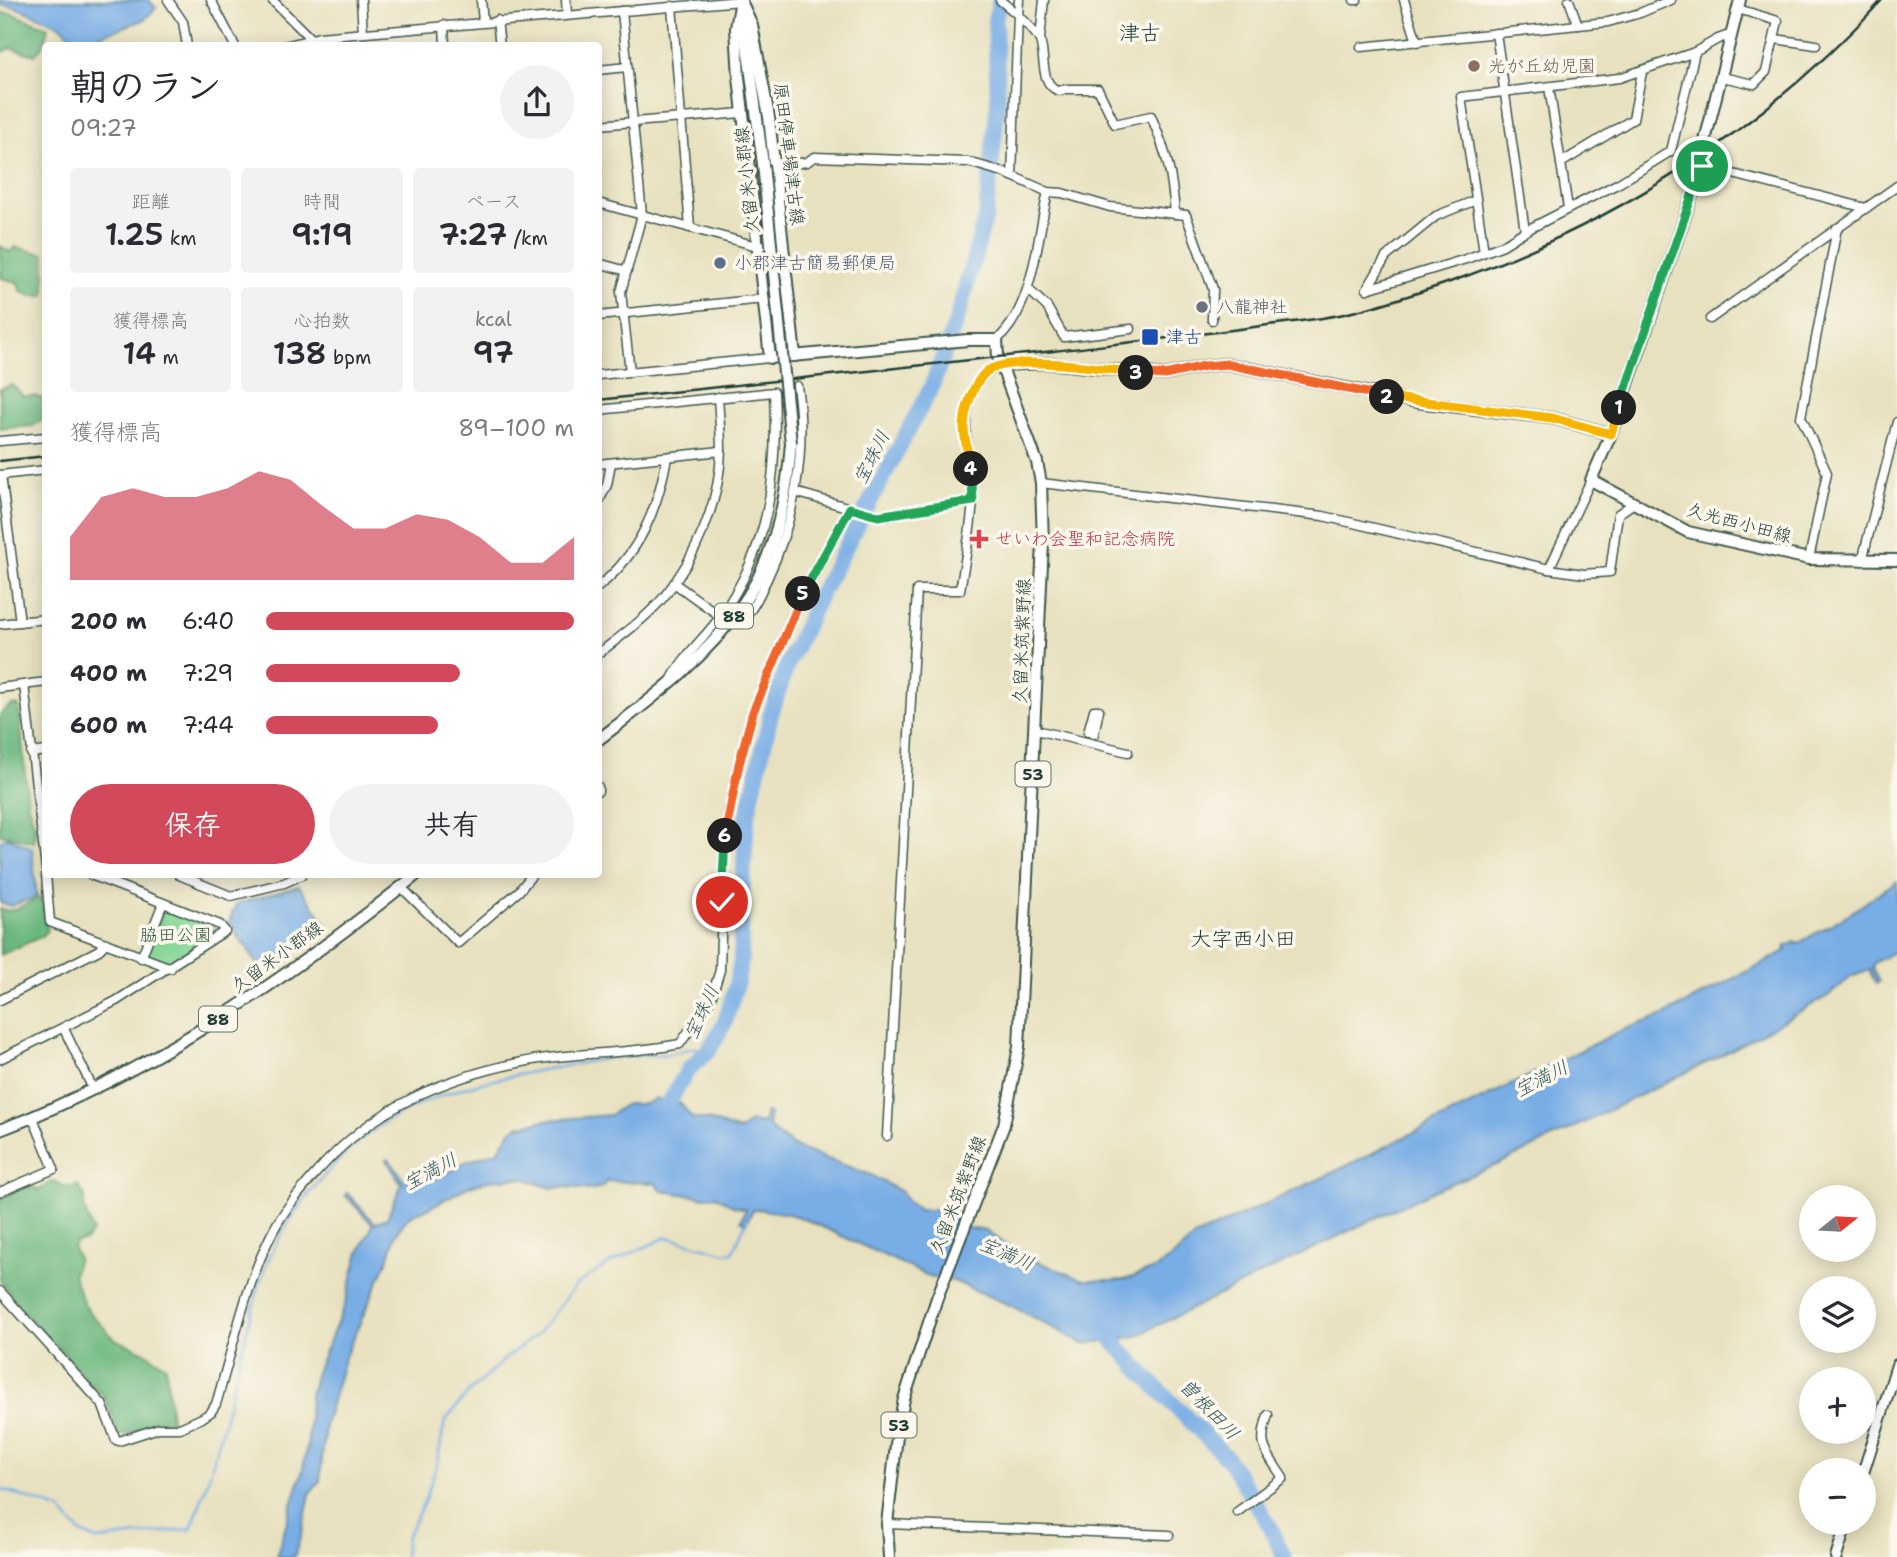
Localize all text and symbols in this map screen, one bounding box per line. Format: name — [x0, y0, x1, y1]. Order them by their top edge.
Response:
district label: 津古 — [1119, 19, 1161, 47]
place label: 光が丘幼児園 — [1488, 54, 1596, 78]
marker: 光が丘幼児園 — [1466, 58, 1482, 74]
text: 朝のラン — [70, 61, 222, 112]
button: share — [500, 65, 574, 139]
street label: 原田停車場津古線 — [768, 81, 810, 227]
text: 09:27 — [70, 113, 137, 143]
street label: 久留米小郡線 — [729, 125, 765, 235]
pin — [1672, 136, 1732, 196]
icon: arrive — [1683, 147, 1721, 185]
text: 距離 — [132, 189, 170, 214]
text: 時間 — [303, 189, 341, 214]
text: ペース — [465, 189, 521, 214]
text: 1.25 — [105, 214, 163, 255]
text: 9:19 — [291, 214, 353, 255]
text: 7:27 — [439, 214, 507, 255]
text: km — [163, 226, 197, 251]
text: /km — [507, 226, 548, 251]
place label: 小郡津古簡易郵便局 — [734, 251, 896, 275]
marker: 小郡津古簡易郵便局 — [712, 255, 728, 271]
place label: 八龍神社 — [1216, 295, 1288, 319]
marker: 八龍神社 — [1194, 299, 1210, 315]
text: kcal — [475, 307, 512, 332]
text: 獲得標高 — [113, 308, 189, 333]
text: 心拍数 — [293, 308, 351, 333]
place label: 津古 — [1166, 325, 1202, 349]
marker: 津古 — [1140, 327, 1160, 347]
text: 97 — [473, 332, 514, 373]
text: 14 — [123, 333, 156, 374]
text: 138 — [273, 333, 327, 374]
text: m — [156, 345, 179, 370]
text: bpm — [327, 345, 371, 370]
pin: 3 — [1118, 356, 1154, 390]
text: 3 — [1129, 360, 1142, 385]
pin: 2 — [1370, 380, 1404, 414]
text: 2 — [1380, 384, 1393, 409]
pin: 1 — [1602, 390, 1636, 426]
text: 1 — [1614, 395, 1623, 420]
text: 89–100 m — [458, 413, 574, 443]
text: 獲得標高 — [70, 417, 162, 447]
water label: 宝珠川 — [847, 426, 896, 488]
pin: 4 — [954, 452, 988, 486]
text: 4 — [964, 456, 977, 481]
street label: 久光西小田線 — [1684, 497, 1794, 549]
place label: せいわ会聖和記念病院 — [995, 527, 1175, 551]
marker: せいわ会聖和記念病院 — [969, 529, 989, 549]
pin: 5 — [786, 576, 820, 612]
street label: 久留米筑紫野線 — [1008, 578, 1036, 704]
text: 5 — [797, 581, 808, 606]
road number: 88 — [715, 604, 753, 628]
text: 200 m — [70, 606, 147, 636]
text: 6:40 — [182, 606, 234, 636]
text: 400 m — [70, 658, 147, 688]
text: 7:29 — [182, 658, 233, 688]
text: 600 m — [70, 710, 147, 740]
text: 7:44 — [182, 710, 234, 740]
road number: 53 — [1016, 762, 1050, 786]
button: 保存 — [70, 784, 315, 864]
button: 共有 — [329, 784, 574, 864]
pin: 6 — [708, 818, 742, 854]
text: 6 — [718, 823, 731, 848]
pin — [692, 872, 752, 932]
icon: check — [703, 883, 741, 921]
street label: 久留米小郡線 — [226, 916, 328, 998]
park label: 脇田公園 — [140, 923, 212, 947]
district label: 大字西小田 — [1191, 925, 1296, 953]
water label: 宝珠川 — [678, 981, 725, 1043]
road number: 88 — [199, 1007, 237, 1032]
water label: 宝満川 — [1510, 1054, 1572, 1103]
street label: 久留米筑紫野線 — [924, 1132, 992, 1258]
water label: 宝満川 — [399, 1147, 461, 1196]
north arrow — [1799, 1185, 1876, 1262]
map controls — [1799, 1185, 1876, 1535]
water label: 宝満川 — [976, 1231, 1038, 1276]
button: layers — [1799, 1276, 1876, 1353]
button: + — [1799, 1367, 1876, 1444]
water label: 曽根田川 — [1174, 1373, 1245, 1445]
road number: 53 — [881, 1413, 916, 1438]
button: − — [1799, 1458, 1876, 1535]

